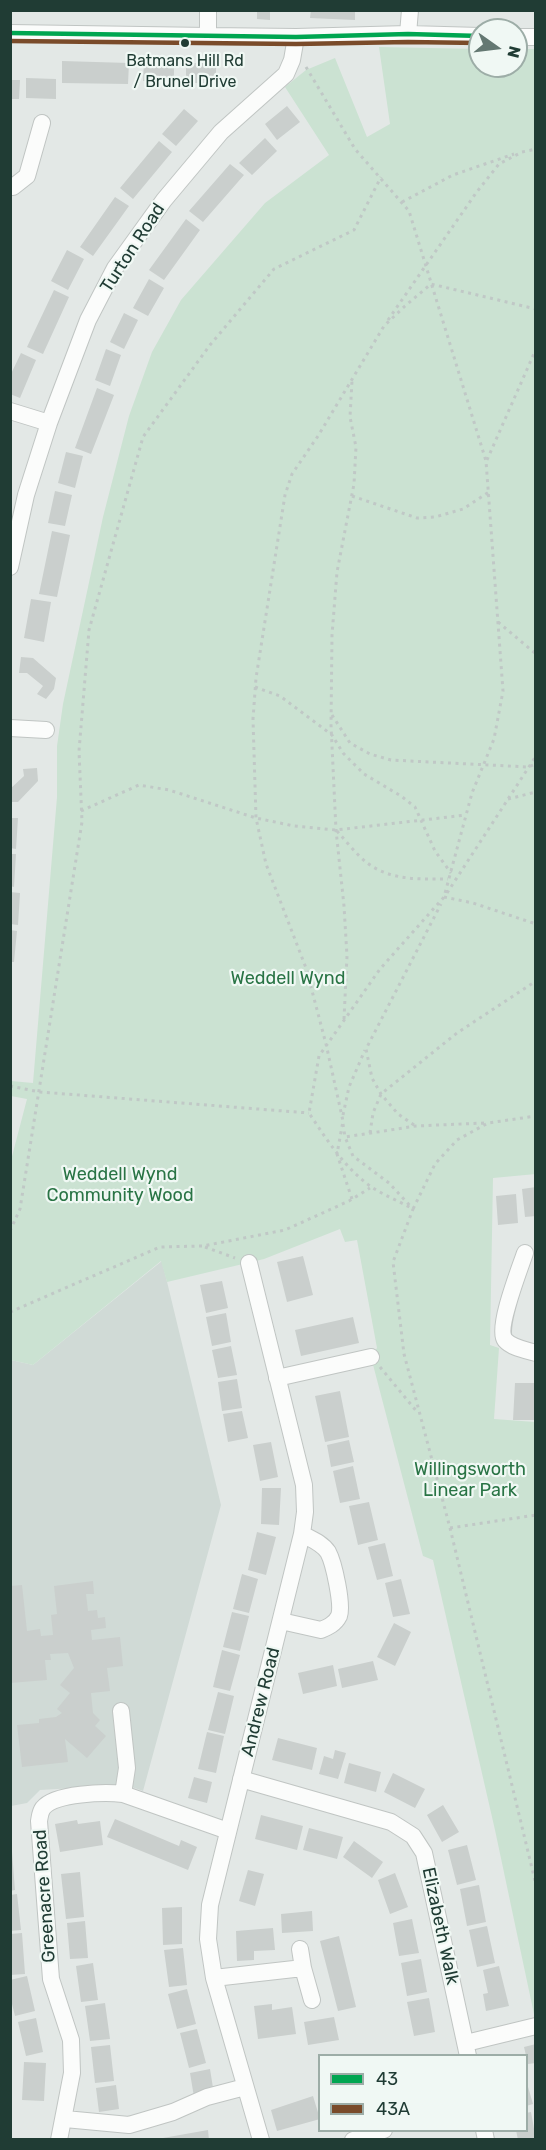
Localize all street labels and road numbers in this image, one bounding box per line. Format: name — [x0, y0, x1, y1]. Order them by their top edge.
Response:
street label: Turton Road — [96, 199, 170, 297]
street label: Andrew Road — [237, 1645, 285, 1759]
street label: Greenacre Road — [30, 1829, 60, 1963]
street label: Elizabeth Walk — [417, 1865, 463, 1987]

